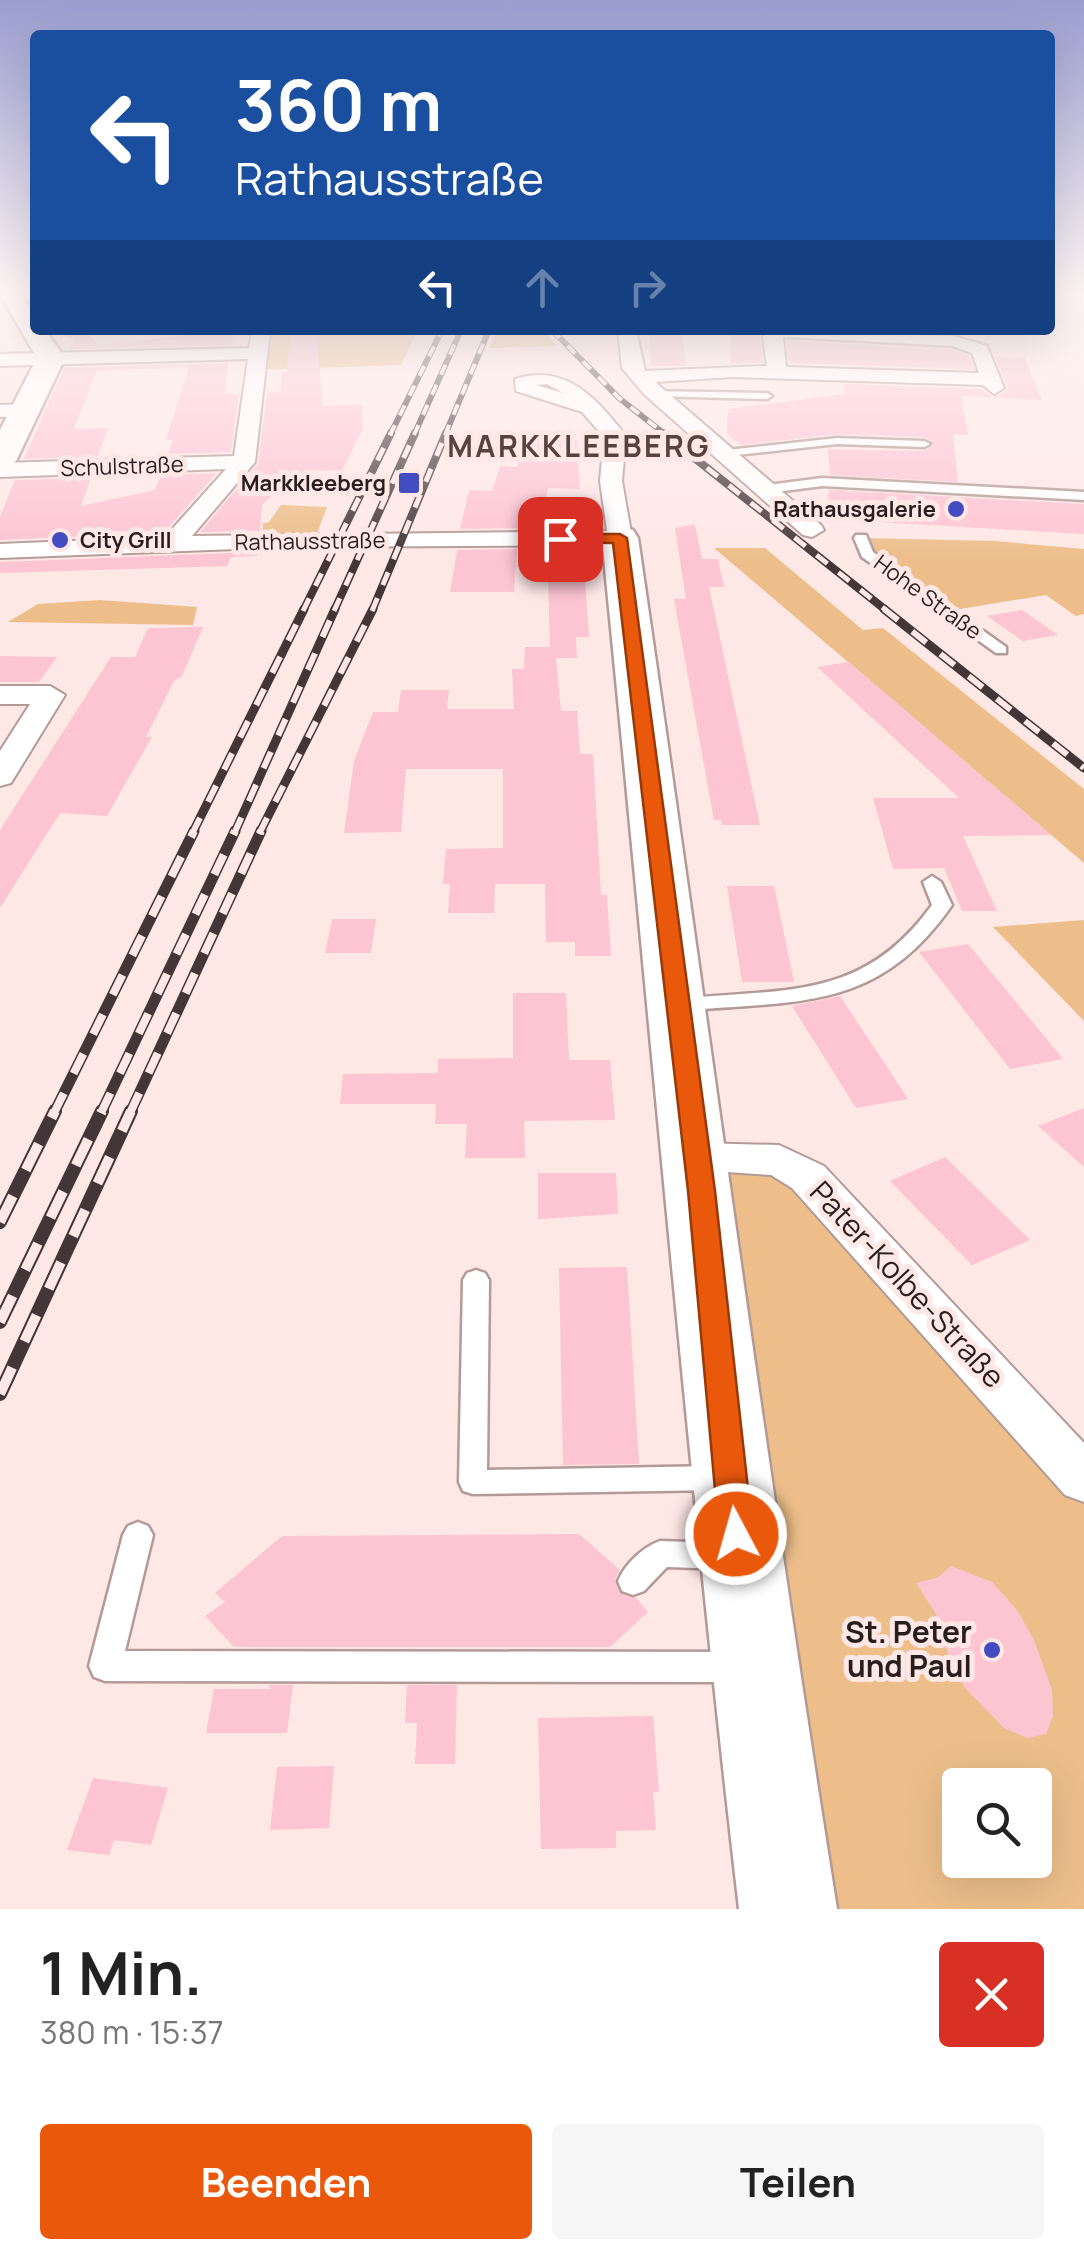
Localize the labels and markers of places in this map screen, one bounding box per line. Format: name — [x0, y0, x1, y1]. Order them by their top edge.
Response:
place label: Markkleeberg — [241, 468, 386, 498]
marker: Markkleeberg — [396, 470, 422, 496]
place label: Rathausgalerie — [773, 494, 936, 524]
pin — [518, 497, 603, 582]
marker: Rathausgalerie — [945, 498, 967, 520]
place label: City Grill — [80, 525, 172, 555]
marker: City Grill — [49, 529, 71, 551]
place label: St. Peter und Paul — [845, 1611, 972, 1686]
marker: St. Peter und Paul — [981, 1639, 1003, 1661]

